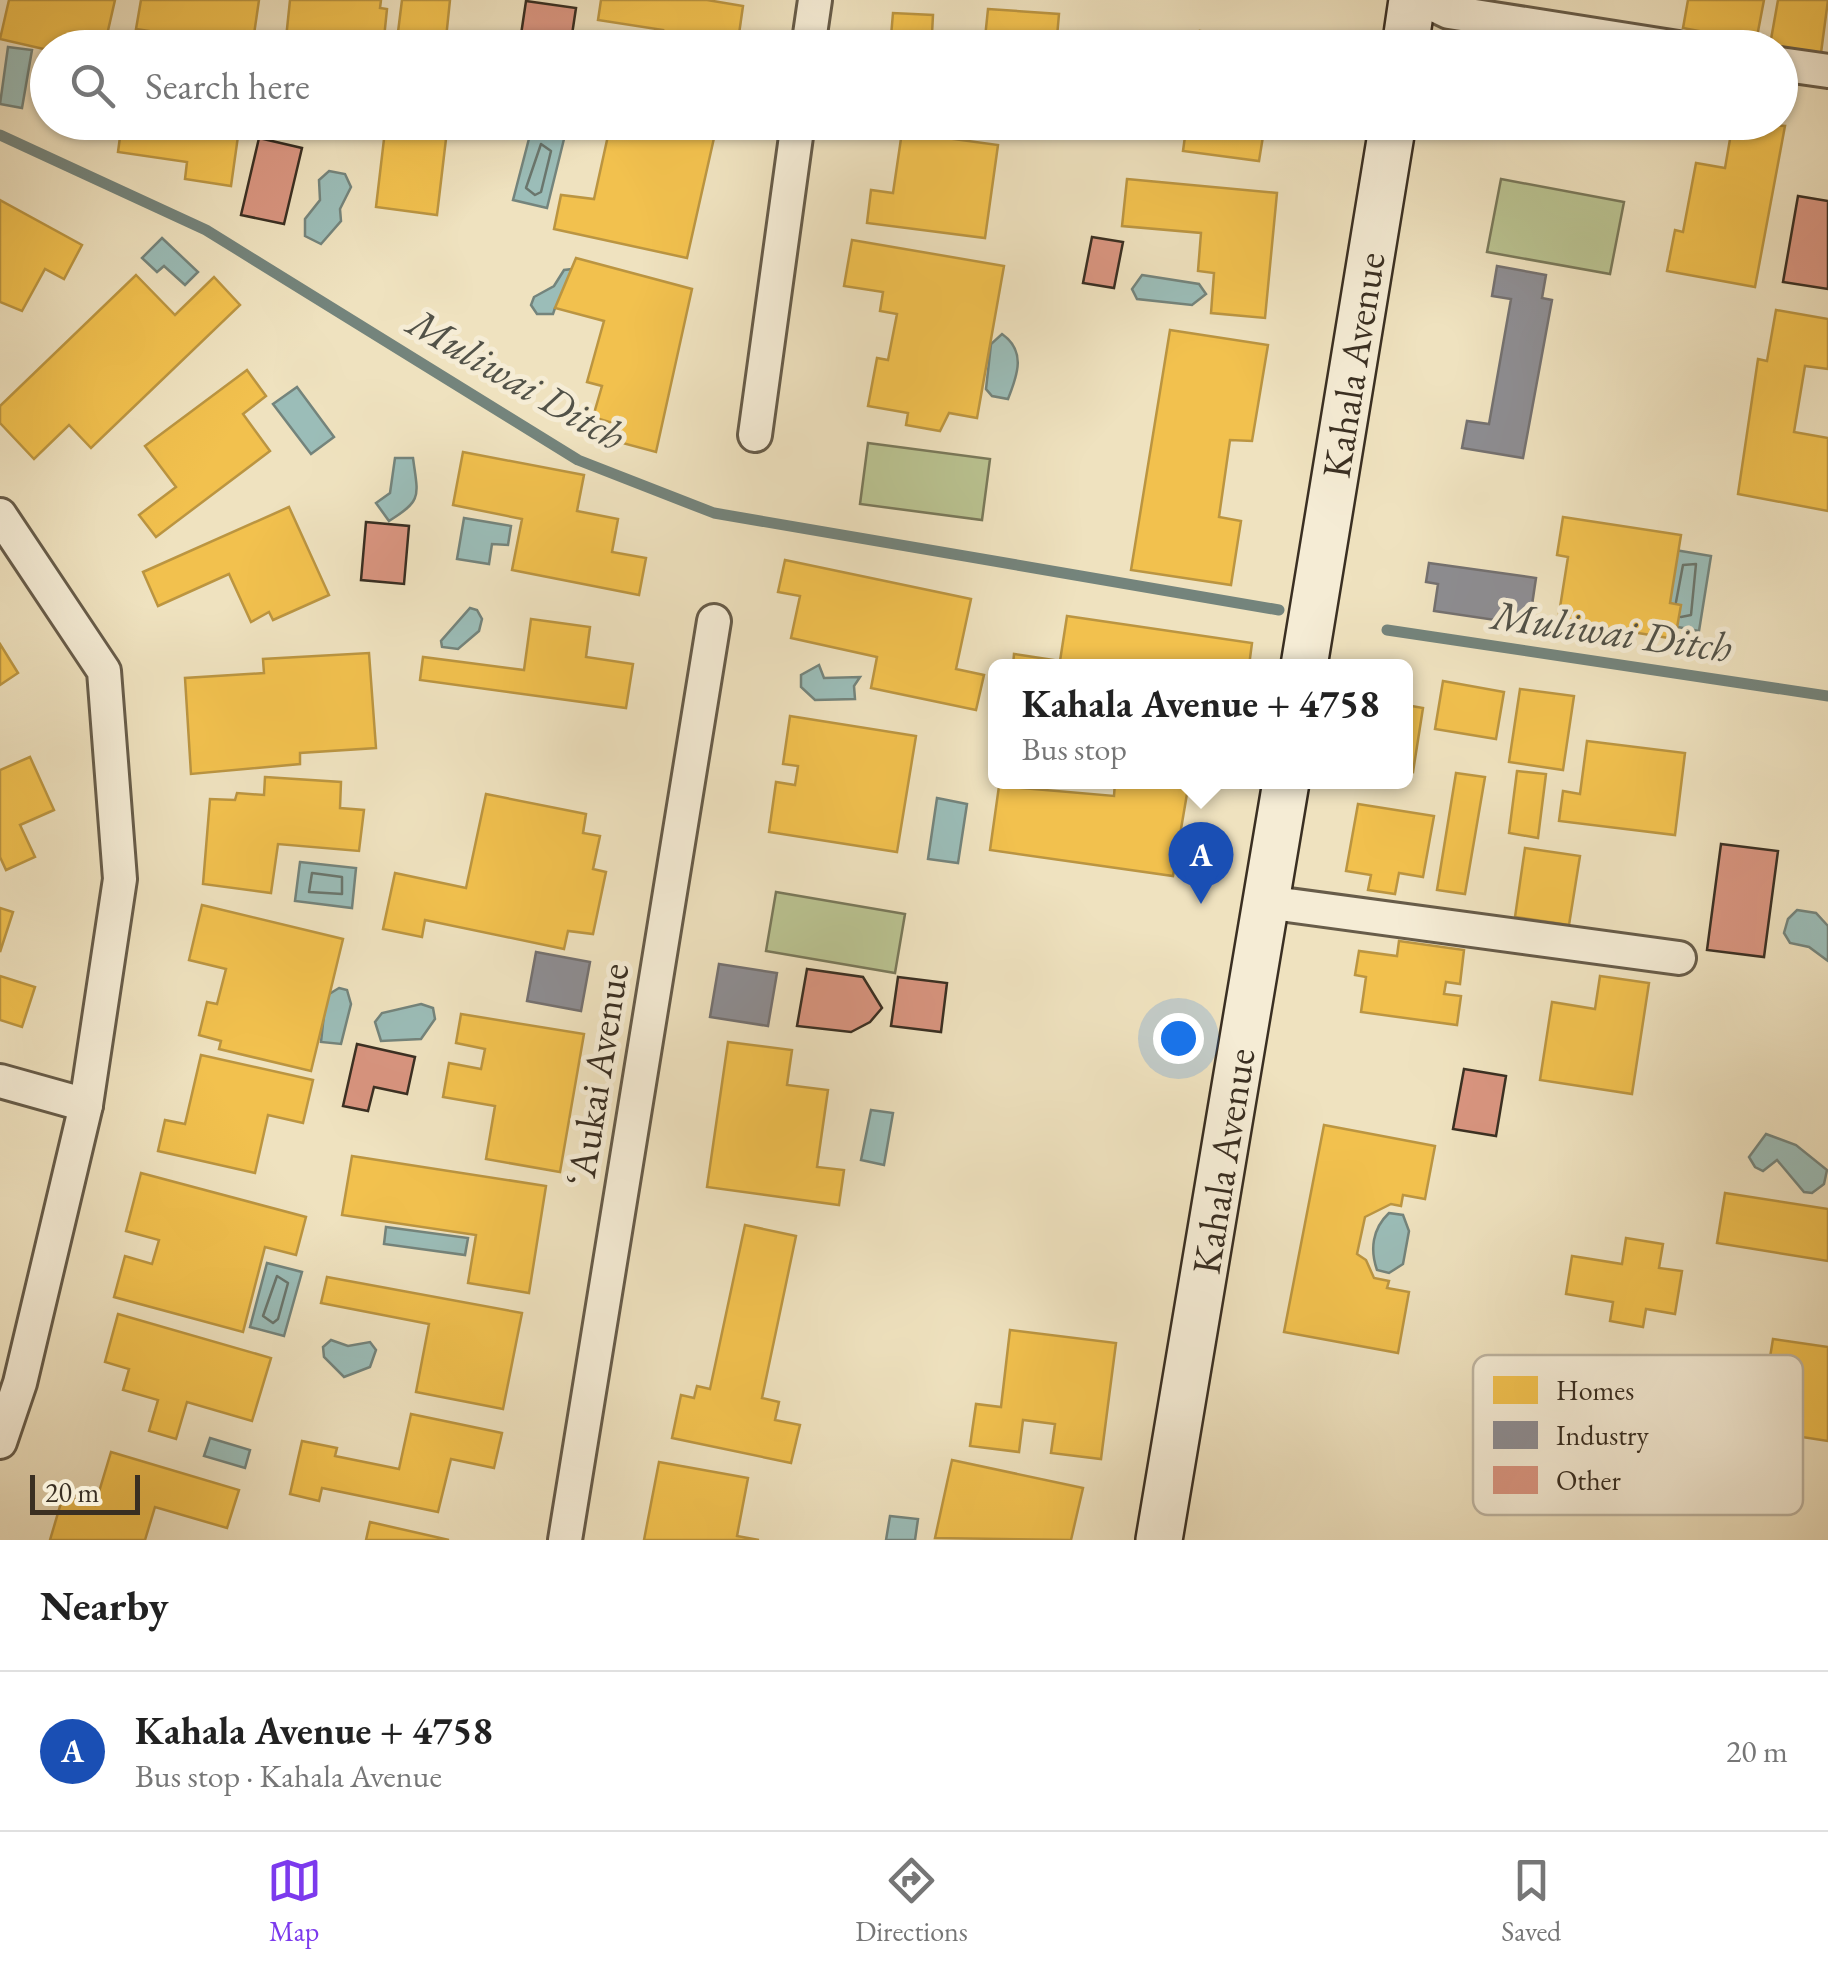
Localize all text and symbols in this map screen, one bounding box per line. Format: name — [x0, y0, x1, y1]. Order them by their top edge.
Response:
search box — [30, 30, 1798, 140]
icon: search — [65, 58, 120, 113]
text: Search here — [145, 61, 310, 110]
street label: Kahala Avenue — [1309, 248, 1397, 482]
water label: Muliwai Ditch — [396, 293, 636, 463]
water label: Muliwai Ditch — [1485, 587, 1736, 675]
popup — [988, 659, 1413, 789]
text: Kahala Avenue + 4758 — [1022, 679, 1379, 728]
text: Bus stop — [1022, 728, 1127, 770]
pin: A — [1168, 822, 1234, 904]
street label: ʻAukai Avenue — [554, 959, 640, 1189]
your location — [1153, 1013, 1204, 1064]
street label: Kahala Avenue — [1179, 1044, 1267, 1278]
legend — [1473, 1355, 1803, 1515]
text: Homes — [1556, 1372, 1634, 1408]
text: Industry — [1556, 1417, 1649, 1453]
text: Other — [1556, 1462, 1621, 1498]
scale bar — [30, 1470, 140, 1514]
text: 20 m — [45, 1474, 99, 1510]
text: Nearby — [40, 1578, 169, 1633]
text: Kahala Avenue + 4758 — [135, 1706, 493, 1755]
text: A — [61, 1730, 84, 1772]
text: 20 m — [1726, 1730, 1788, 1772]
text: Bus stop · Kahala Avenue — [135, 1755, 442, 1797]
tab: Map — [267, 1853, 322, 1949]
tab: Directions — [855, 1853, 968, 1949]
tab: Saved — [1501, 1853, 1561, 1949]

